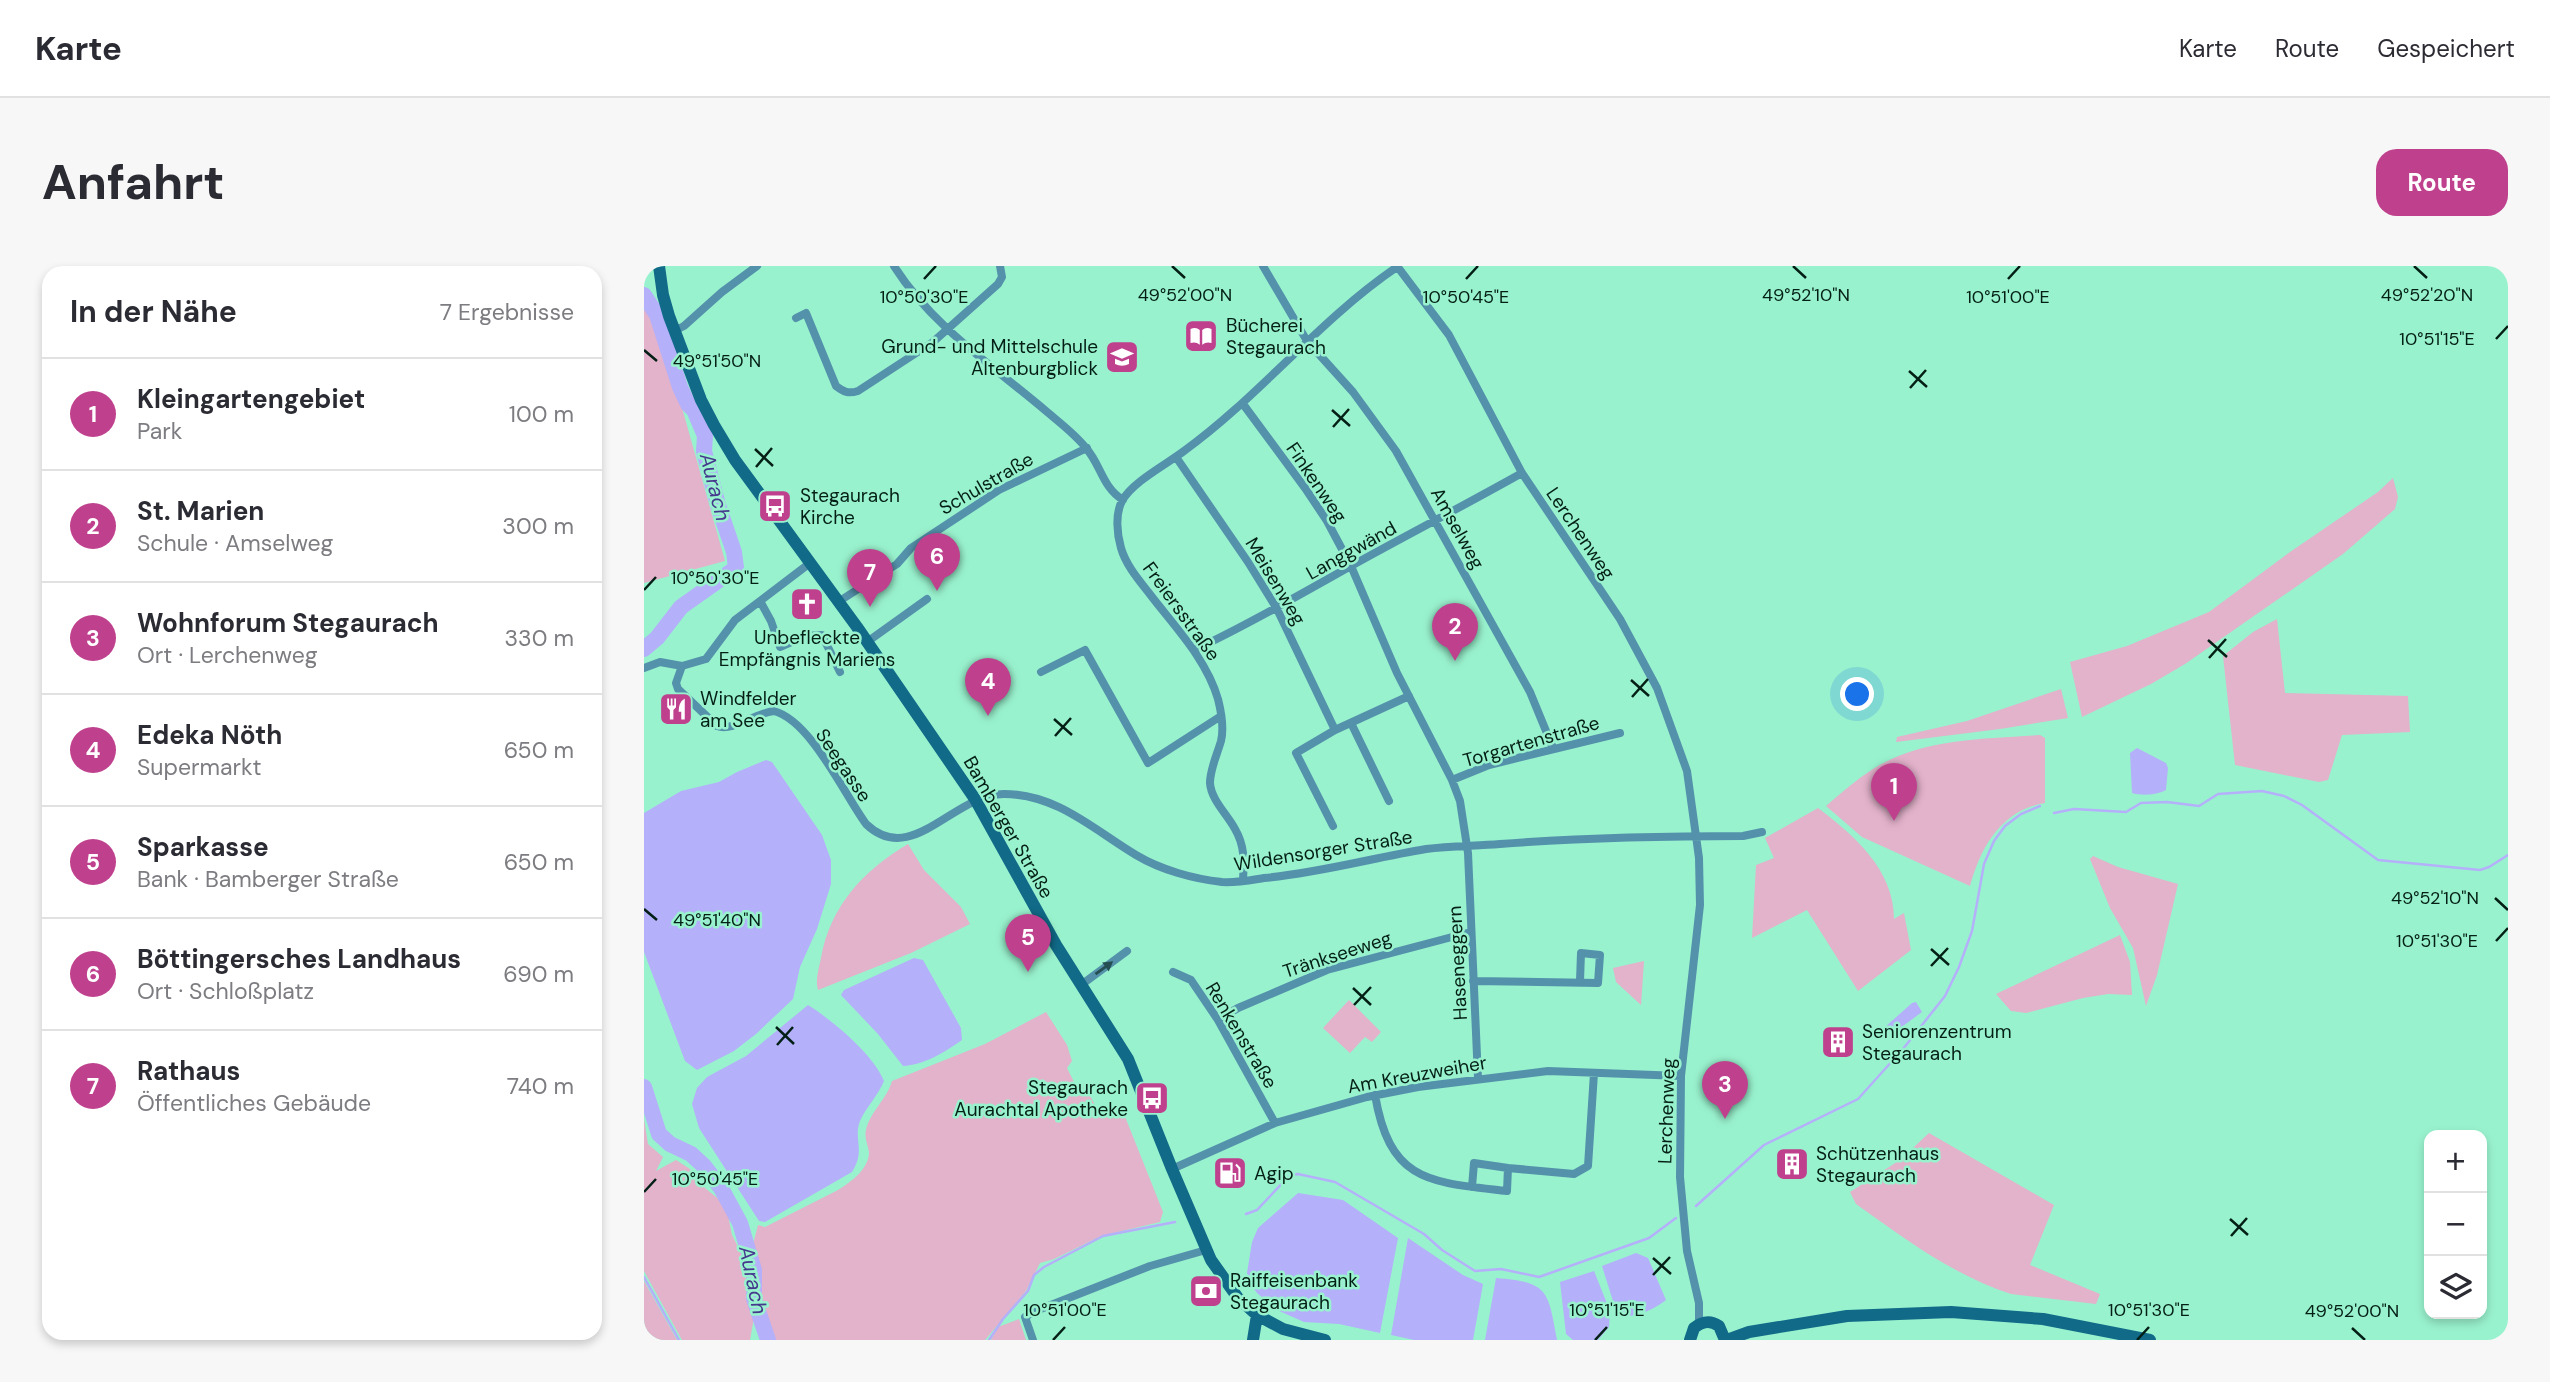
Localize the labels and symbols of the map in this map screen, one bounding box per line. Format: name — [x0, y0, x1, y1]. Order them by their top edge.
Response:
text: 49°52'00"N — [1138, 283, 1232, 307]
text: 49°52'10"N — [1762, 283, 1850, 307]
text: 49°52'20"N — [2381, 283, 2473, 307]
text: 10°50'30"E — [880, 285, 968, 309]
text: 10°50'45"E — [1423, 285, 1509, 309]
text: 10°51'00"E — [1966, 285, 2050, 309]
place label: Bücherei Stegaurach — [1226, 313, 1326, 360]
library icon: Bücherei Stegaurach — [1182, 317, 1220, 355]
text: 10°51'15"E — [2399, 327, 2475, 351]
place label: Grund- und Mittelschule Altenburgblick — [881, 334, 1098, 381]
school or university icon: Grund- und Mittelschule Altenburgblick — [1103, 338, 1141, 376]
text: 49°51'50"N — [673, 349, 761, 373]
street label: Finkenweg — [1281, 437, 1353, 528]
street label: Schulstraße — [935, 446, 1038, 521]
water label: Aurach — [693, 449, 737, 524]
street label: Lerchenweg — [1541, 482, 1621, 585]
place label: Stegaurach Kirche — [800, 483, 900, 530]
street label: Amselweg — [1425, 483, 1490, 574]
bus stop icon: Stegaurach Kirche — [756, 487, 794, 525]
street label: Langgwänd — [1302, 515, 1401, 586]
pin: 6 — [914, 533, 960, 591]
street label: Meisenweg — [1240, 533, 1312, 630]
pin: 7 — [847, 549, 893, 607]
street label: Freiersstraße — [1137, 557, 1226, 666]
text: 10°50'30"E — [671, 566, 759, 590]
church icon: Unbefleckte Empfängnis Mariens — [788, 585, 826, 623]
pin: 2 — [1432, 603, 1478, 661]
place label: Unbefleckte Empfängnis Mariens — [719, 625, 895, 672]
pin: 4 — [965, 658, 1011, 716]
your location — [1840, 677, 1874, 711]
place label: Windfelder am See — [700, 686, 797, 733]
restaurant icon: Windfelder am See — [657, 690, 695, 728]
street label: Torgartenstraße — [1460, 710, 1602, 773]
street label: Seegasse — [810, 724, 877, 807]
street label: Bamberger Straße — [958, 752, 1059, 903]
pin: 1 — [1871, 763, 1917, 821]
street label: Wildensorger Straße — [1232, 824, 1414, 877]
text: 49°52'10"N — [2391, 886, 2479, 910]
street label: Haseneggern — [1442, 905, 1473, 1021]
text: 49°51'40"N — [673, 908, 761, 932]
pin: 5 — [1005, 914, 1051, 972]
street label: Tränkseeweg — [1280, 925, 1395, 984]
text: 10°51'30"E — [2396, 929, 2478, 953]
one-way arrow — [1095, 961, 1113, 975]
street label: Renkenstraße — [1200, 977, 1283, 1093]
place label: Seniorenzentrum Stegaurach — [1862, 1019, 2012, 1066]
building icon: Seniorenzentrum Stegaurach — [1819, 1023, 1857, 1061]
street label: Am Kreuzweiher — [1345, 1050, 1489, 1099]
street label: Lerchenweg — [1652, 1057, 1681, 1164]
pin: 3 — [1702, 1061, 1748, 1119]
place label: Stegaurach Aurachtal Apotheke — [954, 1075, 1128, 1122]
bus stop icon: Stegaurach Aurachtal Apotheke — [1133, 1079, 1171, 1117]
place label: Schützenhaus Stegaurach — [1816, 1141, 1939, 1188]
building icon: Schützenhaus Stegaurach — [1773, 1145, 1811, 1183]
fuel station icon: Agip — [1211, 1154, 1249, 1192]
place label: Agip — [1254, 1161, 1294, 1186]
text: 10°50'45"E — [672, 1167, 758, 1191]
water label: Aurach — [732, 1242, 774, 1317]
place label: Raiffeisenbank Stegaurach — [1230, 1268, 1358, 1315]
bank icon: Raiffeisenbank Stegaurach — [1187, 1272, 1225, 1310]
text: 10°51'00"E — [1023, 1298, 1107, 1322]
text: 10°51'15"E — [1569, 1298, 1645, 1322]
text: 10°51'30"E — [2108, 1298, 2190, 1322]
text: 49°52'00"N — [2305, 1299, 2399, 1323]

